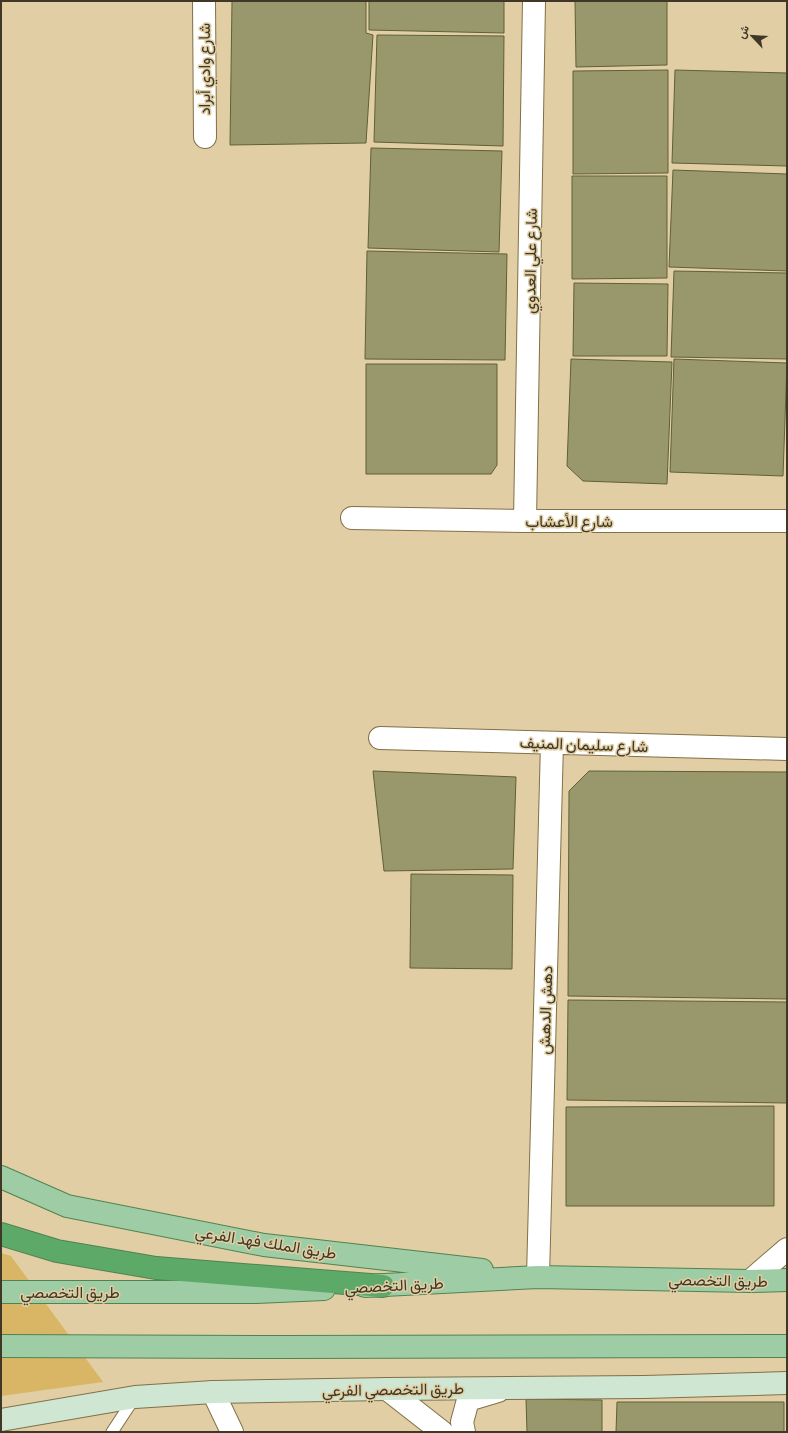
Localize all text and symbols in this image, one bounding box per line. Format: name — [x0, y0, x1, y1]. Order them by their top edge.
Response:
north arrow — [732, 16, 772, 56]
street label: شارع وادي أبراد — [196, 23, 218, 115]
text: ش — [736, 24, 752, 41]
street label: شارع علي العدوي — [522, 208, 545, 314]
street label: شارع الأعشاب — [525, 513, 613, 533]
street label: شارع سليمان المنيف — [519, 735, 649, 758]
street label: دهش الدهش — [536, 965, 558, 1055]
street label: طريق الملك فهد الفرعي — [193, 1224, 338, 1267]
street label: طريق التخصصي — [668, 1272, 768, 1295]
street label: طريق التخصصي — [344, 1275, 444, 1302]
street label: طريق التخصصي — [20, 1285, 120, 1306]
street label: طريق التخصصي الفرعي — [322, 1381, 464, 1404]

